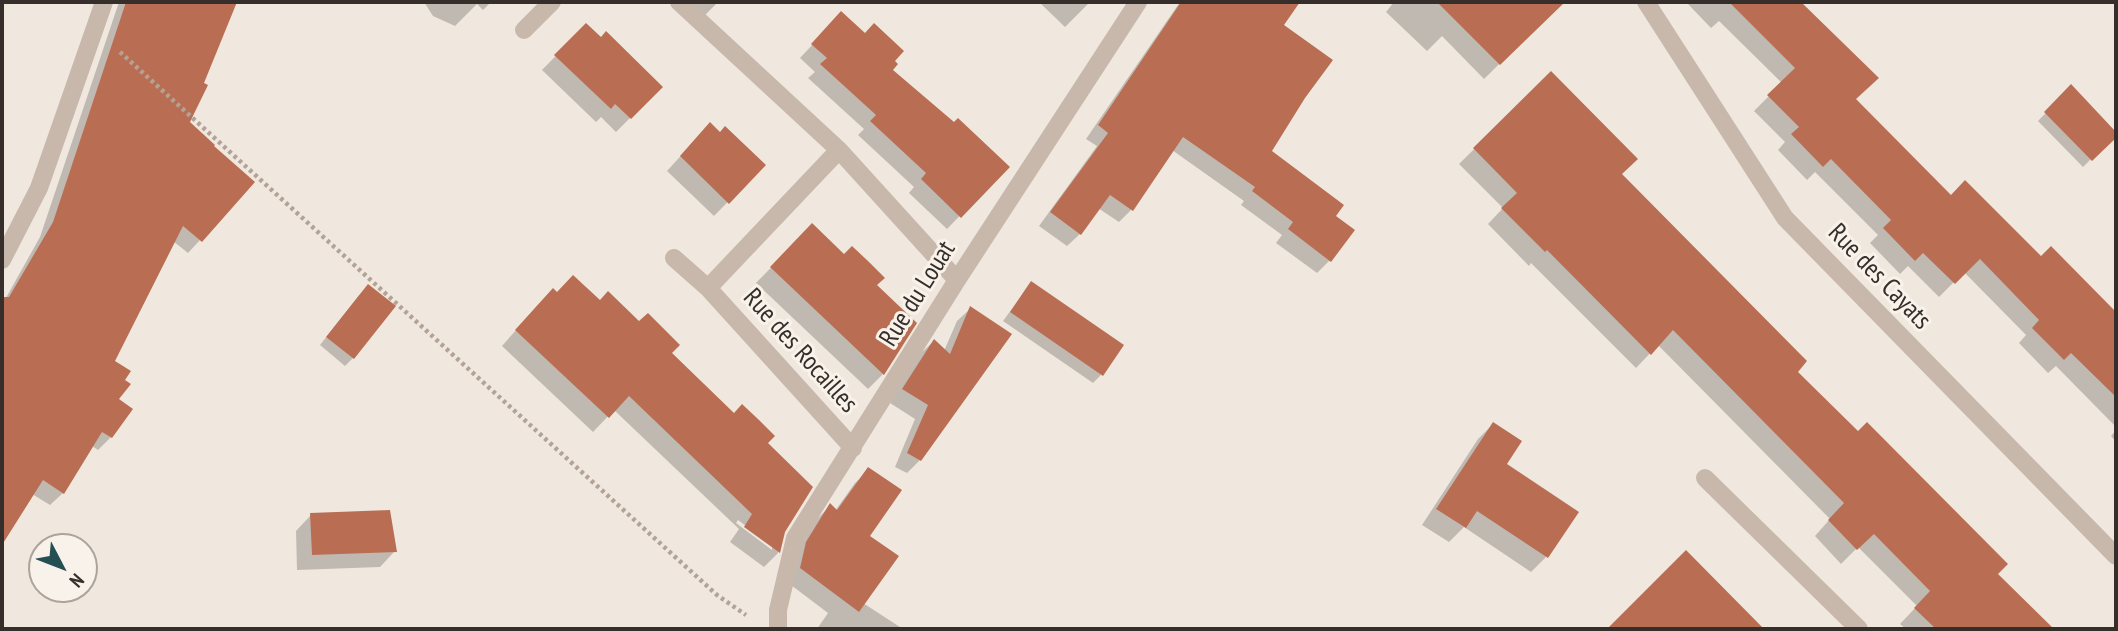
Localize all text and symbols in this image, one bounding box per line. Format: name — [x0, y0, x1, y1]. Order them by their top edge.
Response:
street label: Rue des Cayats — [1821, 218, 1937, 336]
street label: Rue du Louat — [874, 236, 962, 352]
street label: Rue des Rocailles — [736, 283, 864, 419]
north arrow — [28, 533, 98, 603]
text: N — [65, 569, 89, 593]

